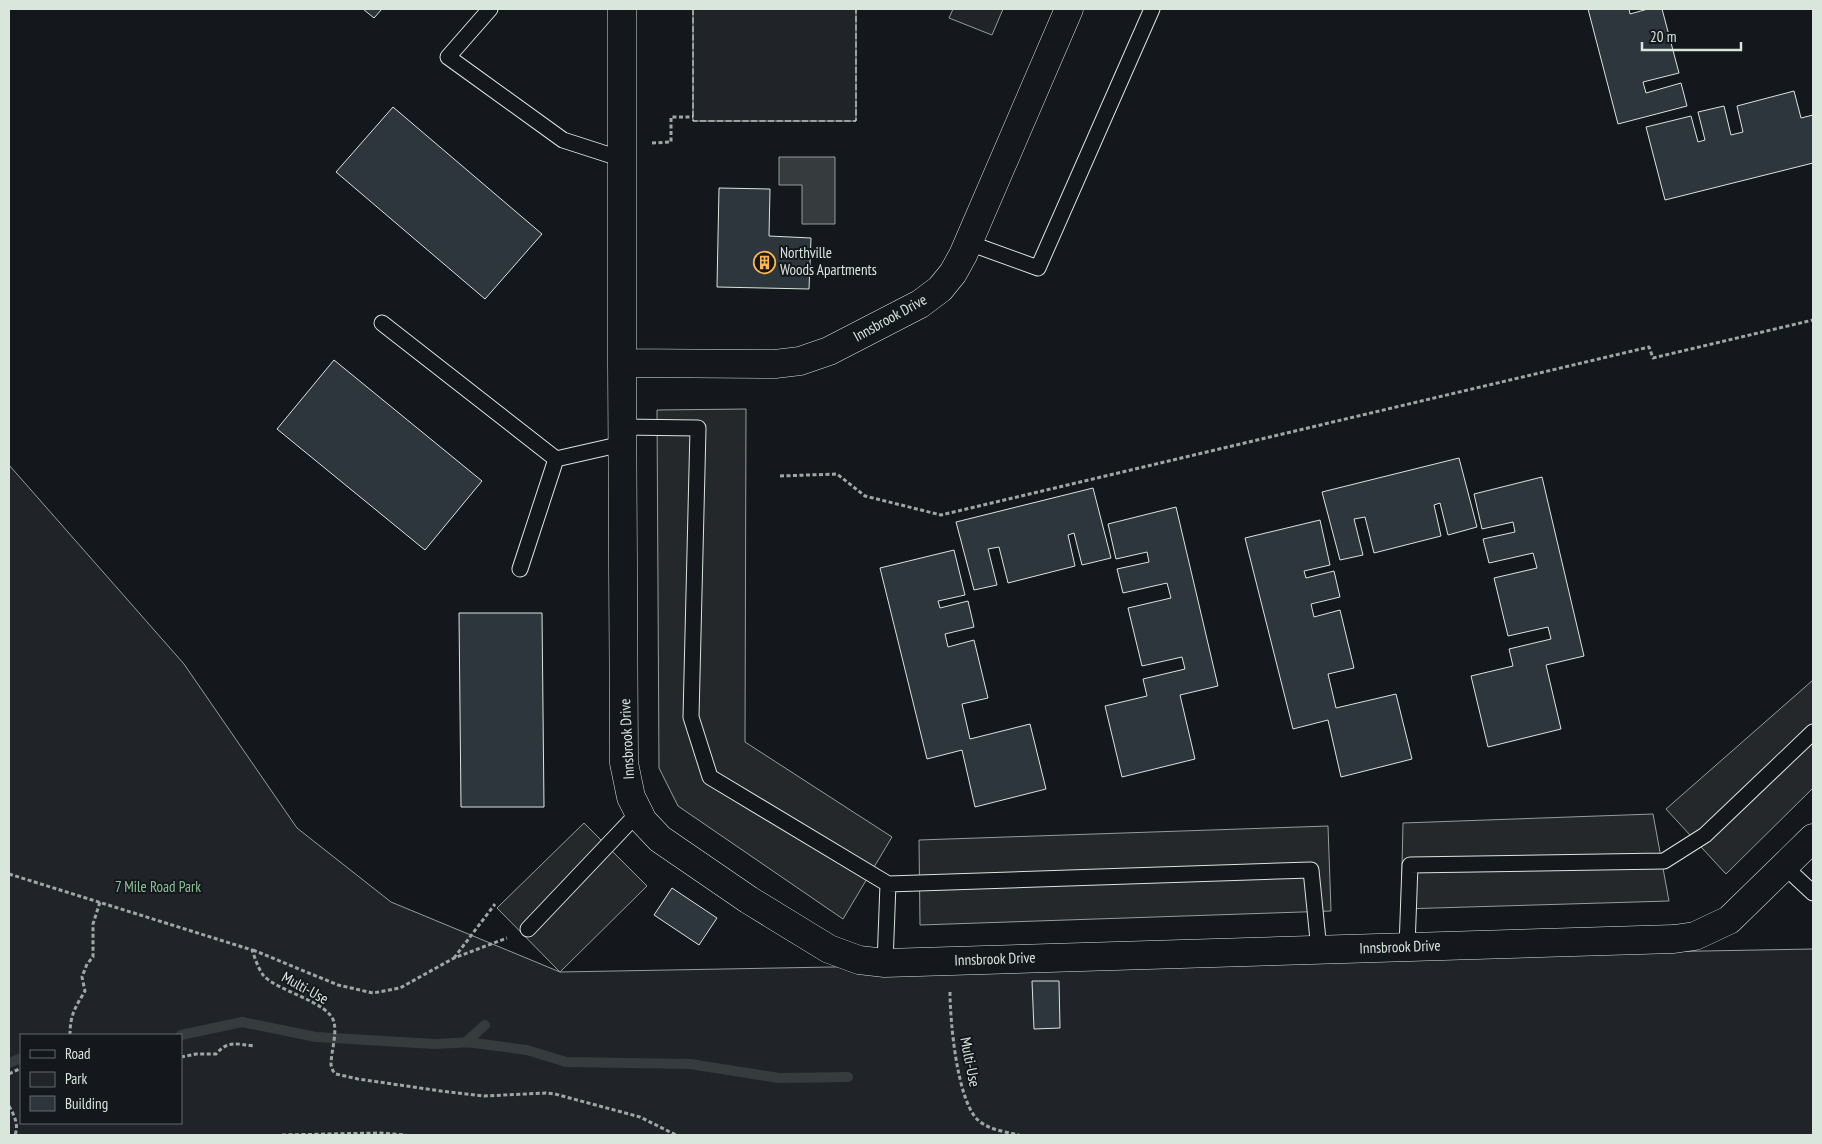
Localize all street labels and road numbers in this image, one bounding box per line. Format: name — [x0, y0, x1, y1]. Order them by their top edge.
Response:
street label: Innsbrook Drive — [850, 290, 930, 346]
street label: Innsbrook Drive — [615, 698, 638, 780]
street label: Innsbrook Drive — [1359, 936, 1441, 957]
street label: Innsbrook Drive — [954, 948, 1036, 969]
street label: Multi-Use — [279, 967, 332, 1008]
street label: Multi-Use — [956, 1035, 985, 1088]

